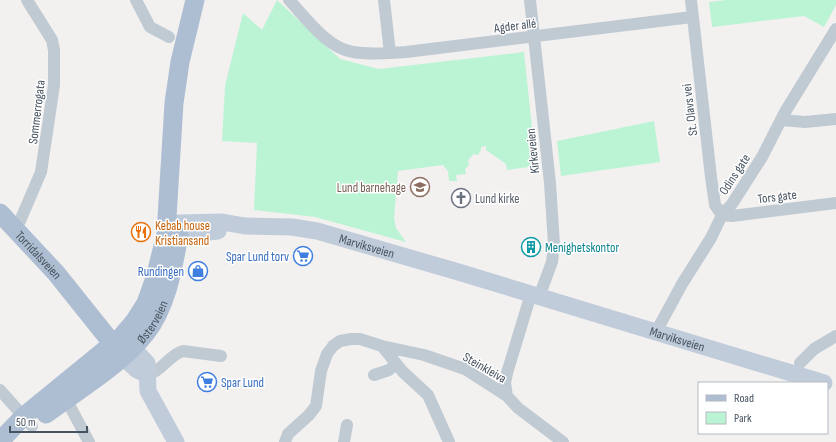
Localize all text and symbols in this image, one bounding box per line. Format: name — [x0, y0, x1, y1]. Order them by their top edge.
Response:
street label: Agder allé — [492, 15, 537, 37]
street label: Sommerrogata — [25, 79, 49, 145]
street label: St. Olavs vei — [679, 83, 701, 137]
street label: Kirkeveien — [523, 128, 543, 174]
street label: Odins gate — [716, 151, 754, 198]
school or university icon: Lund barnehage — [409, 176, 431, 198]
place label: Lund barnehage — [337, 180, 406, 196]
church icon: Lund kirke — [450, 187, 472, 209]
street label: Tors gate — [757, 187, 798, 207]
place label: Lund kirke — [475, 191, 519, 207]
place label: Kebab house Kristiansand — [155, 218, 210, 249]
restaurant icon: Kebab house Kristiansand — [130, 221, 152, 243]
street label: Torridalsveien — [12, 228, 65, 283]
street label: Marviksveien — [337, 231, 396, 262]
building icon: Menighetskontor — [520, 236, 542, 258]
place label: Menighetskontor — [545, 240, 619, 256]
supermarket icon: Spar Lund torv — [292, 245, 314, 267]
place label: Spar Lund torv — [226, 249, 289, 265]
shop icon: Rundingen — [187, 260, 209, 282]
place label: Rundingen — [138, 264, 184, 280]
street label: Østerveien — [134, 298, 172, 347]
street label: Marviksveien — [647, 324, 707, 355]
street label: Steinkleiva — [460, 349, 509, 387]
supermarket icon: Spar Lund — [196, 371, 218, 393]
place label: Spar Lund — [221, 375, 264, 391]
legend — [698, 382, 828, 434]
text: Road — [734, 391, 754, 406]
scale bar — [10, 408, 87, 434]
text: Park — [734, 411, 752, 426]
text: 50 m — [16, 415, 36, 430]

